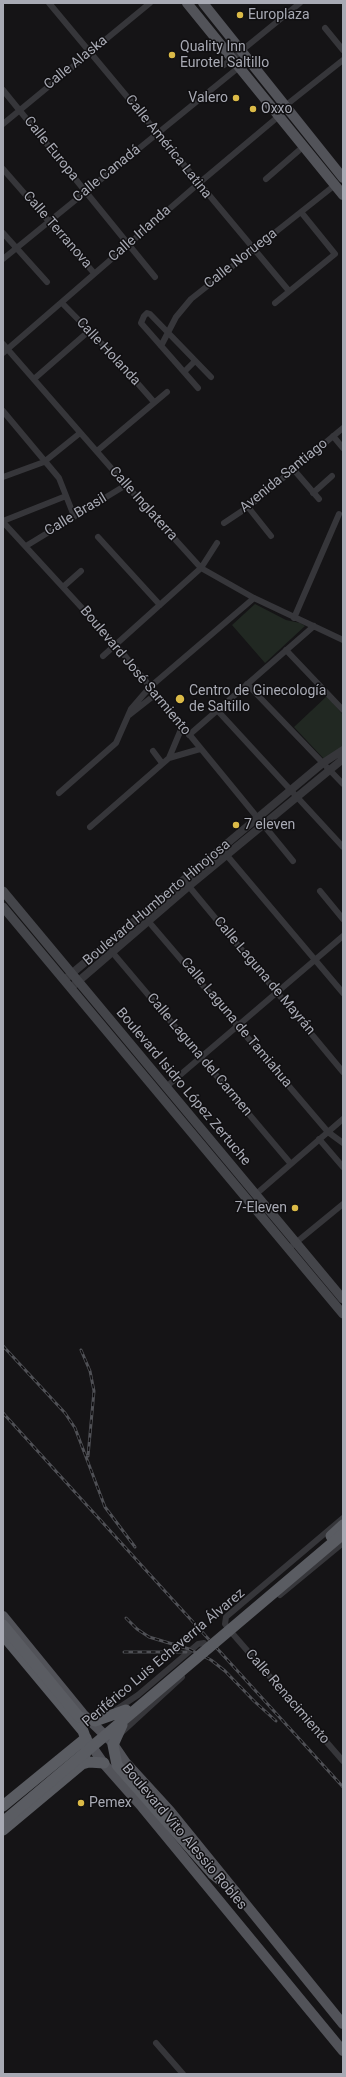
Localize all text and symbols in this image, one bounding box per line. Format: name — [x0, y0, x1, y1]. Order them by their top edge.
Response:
place label: Europlaza — [248, 7, 310, 23]
marker: Europlaza — [235, 10, 245, 20]
street label: Calle Alaska — [41, 32, 111, 94]
place label: Quality Inn Eurotel Saltillo — [180, 39, 269, 72]
marker: Quality Inn Eurotel Saltillo — [167, 50, 177, 60]
place label: Valero — [188, 90, 228, 106]
street label: Calle América Latina — [121, 92, 215, 202]
marker: Valero — [231, 93, 241, 103]
place label: Oxxo — [261, 101, 292, 117]
marker: Oxxo — [248, 104, 258, 114]
street label: Calle Europa — [20, 113, 82, 185]
street label: Calle Canadá — [70, 142, 144, 206]
street label: Calle Terranova — [19, 188, 95, 272]
street label: Calle Irlanda — [105, 202, 175, 266]
street label: Calle Noruega — [201, 225, 281, 293]
street label: Calle Holanda — [72, 315, 144, 389]
street label: Avenida Santiago — [237, 435, 331, 517]
street label: Calle Inglaterra — [105, 464, 181, 544]
street label: Calle Brasil — [42, 490, 110, 540]
street label: Boulevard José Sarmiento — [76, 603, 194, 739]
place label: Centro de Ginecología de Saltillo — [189, 683, 326, 716]
marker: Centro de Ginecología de Saltillo — [174, 693, 186, 705]
place label: 7 eleven — [244, 817, 295, 833]
marker: 7 eleven — [231, 820, 241, 830]
street label: Boulevard Humberto Hinojosa — [80, 836, 234, 970]
street label: Calle Laguna de Mayrán — [210, 914, 318, 1038]
street label: Calle Laguna de Tamiahua — [177, 955, 295, 1091]
street label: Calle Laguna del Carmen — [143, 990, 255, 1120]
street label: Boulevard Isidro López Zertuche — [112, 1005, 254, 1169]
place label: 7-Eleven — [235, 1200, 287, 1216]
marker: 7-Eleven — [290, 1203, 300, 1213]
street label: Periférico Luis Echeverría Álvarez — [79, 1585, 249, 1731]
street label: Calle Renacimiento — [241, 1646, 333, 1748]
street label: Boulevard Vito Alessio Robles — [118, 1761, 250, 1913]
place label: Pemex — [89, 1795, 132, 1811]
marker: Pemex — [76, 1798, 86, 1808]

